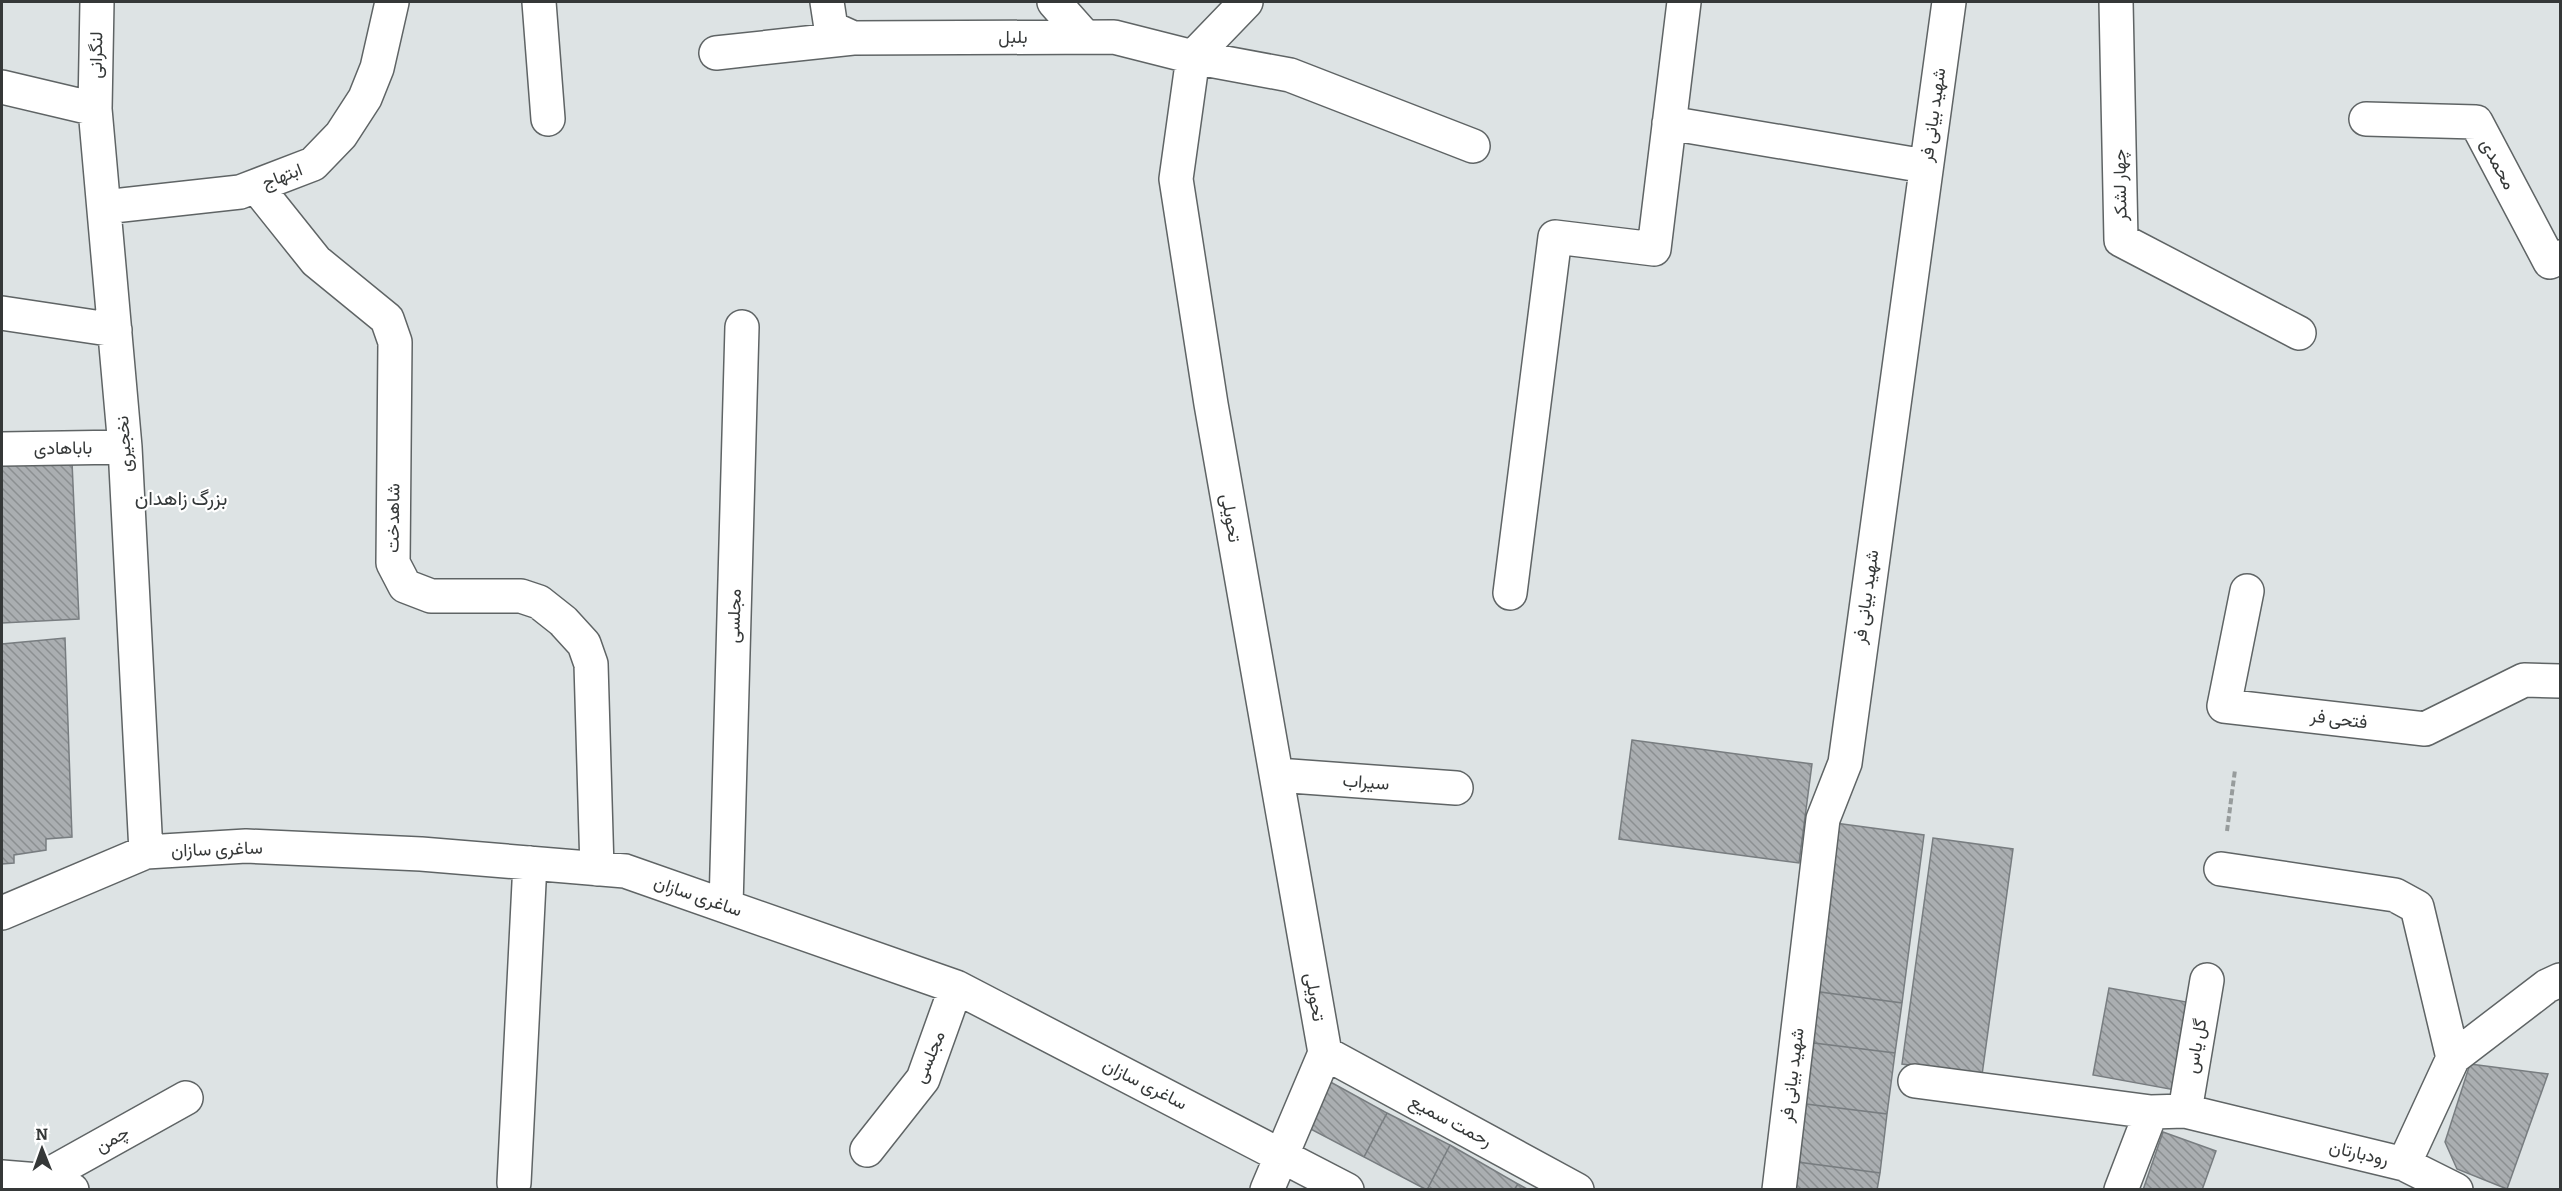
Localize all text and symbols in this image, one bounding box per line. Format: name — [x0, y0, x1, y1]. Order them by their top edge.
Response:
street label: بلبل — [998, 26, 1028, 48]
street label: لنگرانی — [85, 31, 107, 79]
street label: شهید بیانی فر — [1915, 66, 1951, 165]
street label: محمدی — [2476, 135, 2520, 193]
street label: چهار لشکر — [2108, 149, 2133, 222]
street label: ابتهاج — [259, 158, 306, 195]
street label: نخجیری — [111, 415, 137, 473]
street label: باباهادی — [34, 436, 92, 460]
street label: شاهدخت — [381, 483, 405, 553]
district label: بزرگ زاهدان — [135, 486, 227, 511]
street label: تحویلی — [1216, 492, 1246, 544]
street label: شهید بیانی فر — [1848, 548, 1884, 647]
street label: مجلسی — [722, 588, 746, 644]
street label: فتحی فر — [2308, 704, 2369, 733]
street label: سیراب — [1342, 769, 1390, 795]
street label: ساغری سازان — [171, 836, 263, 862]
street label: ساغری سازان — [651, 871, 745, 921]
street label: تحویلی — [1300, 971, 1330, 1023]
street label: گل یاس — [2180, 1017, 2212, 1075]
street label: شهید بیانی فر — [1775, 1027, 1809, 1124]
street label: مجلسی — [908, 1028, 950, 1086]
street label: ساغری سازان — [1099, 1053, 1191, 1115]
street label: رحمت سمیع — [1406, 1090, 1496, 1153]
north arrow — [12, 1119, 72, 1179]
street label: چمن — [91, 1121, 133, 1158]
text: N — [35, 1125, 48, 1144]
street label: رودبارتان — [2327, 1135, 2391, 1171]

